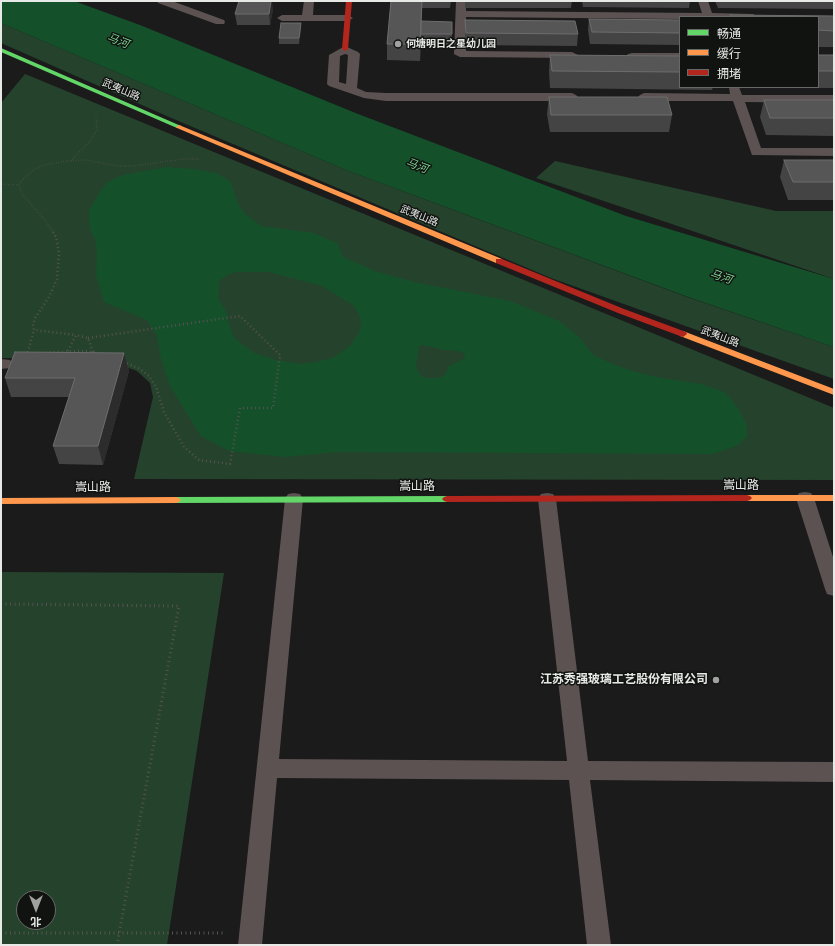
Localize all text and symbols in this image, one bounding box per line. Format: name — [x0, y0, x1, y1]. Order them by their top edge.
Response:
legend — [679, 16, 819, 88]
text: 畅通 — [717, 27, 741, 41]
water label: 马河 — [105, 31, 131, 51]
place label: 何塘明日之星幼儿园 — [406, 38, 496, 50]
marker: 何塘明日之星幼儿园 — [393, 39, 403, 49]
text: 缓行 — [717, 47, 741, 61]
text: 拥堵 — [717, 67, 741, 81]
street label: 武夷山路 — [100, 77, 142, 103]
water label: 马河 — [404, 156, 430, 176]
street label: 武夷山路 — [398, 203, 440, 229]
water label: 马河 — [708, 267, 734, 287]
street label: 武夷山路 — [699, 324, 741, 350]
street label: 嵩山路 — [723, 479, 759, 493]
street label: 嵩山路 — [399, 480, 435, 494]
street label: 嵩山路 — [75, 481, 111, 495]
place label: 江苏秀强玻璃工艺股份有限公司 — [540, 673, 708, 687]
marker: 江苏秀强玻璃工艺股份有限公司 — [711, 675, 721, 685]
north arrow — [16, 890, 56, 930]
text: 北 — [31, 915, 42, 928]

